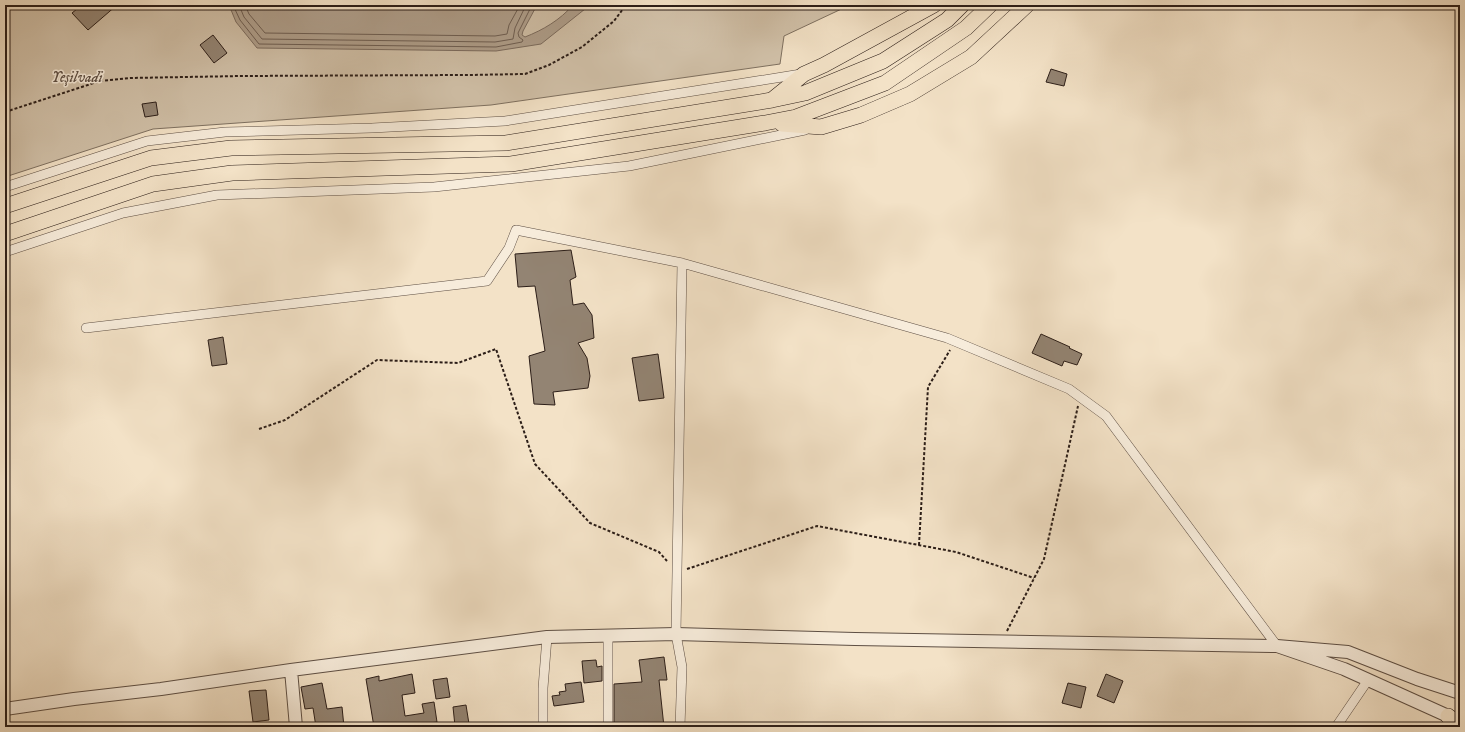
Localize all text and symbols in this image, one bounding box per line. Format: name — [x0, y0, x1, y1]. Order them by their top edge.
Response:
park label: Yeşilvadi — [51, 68, 104, 87]

